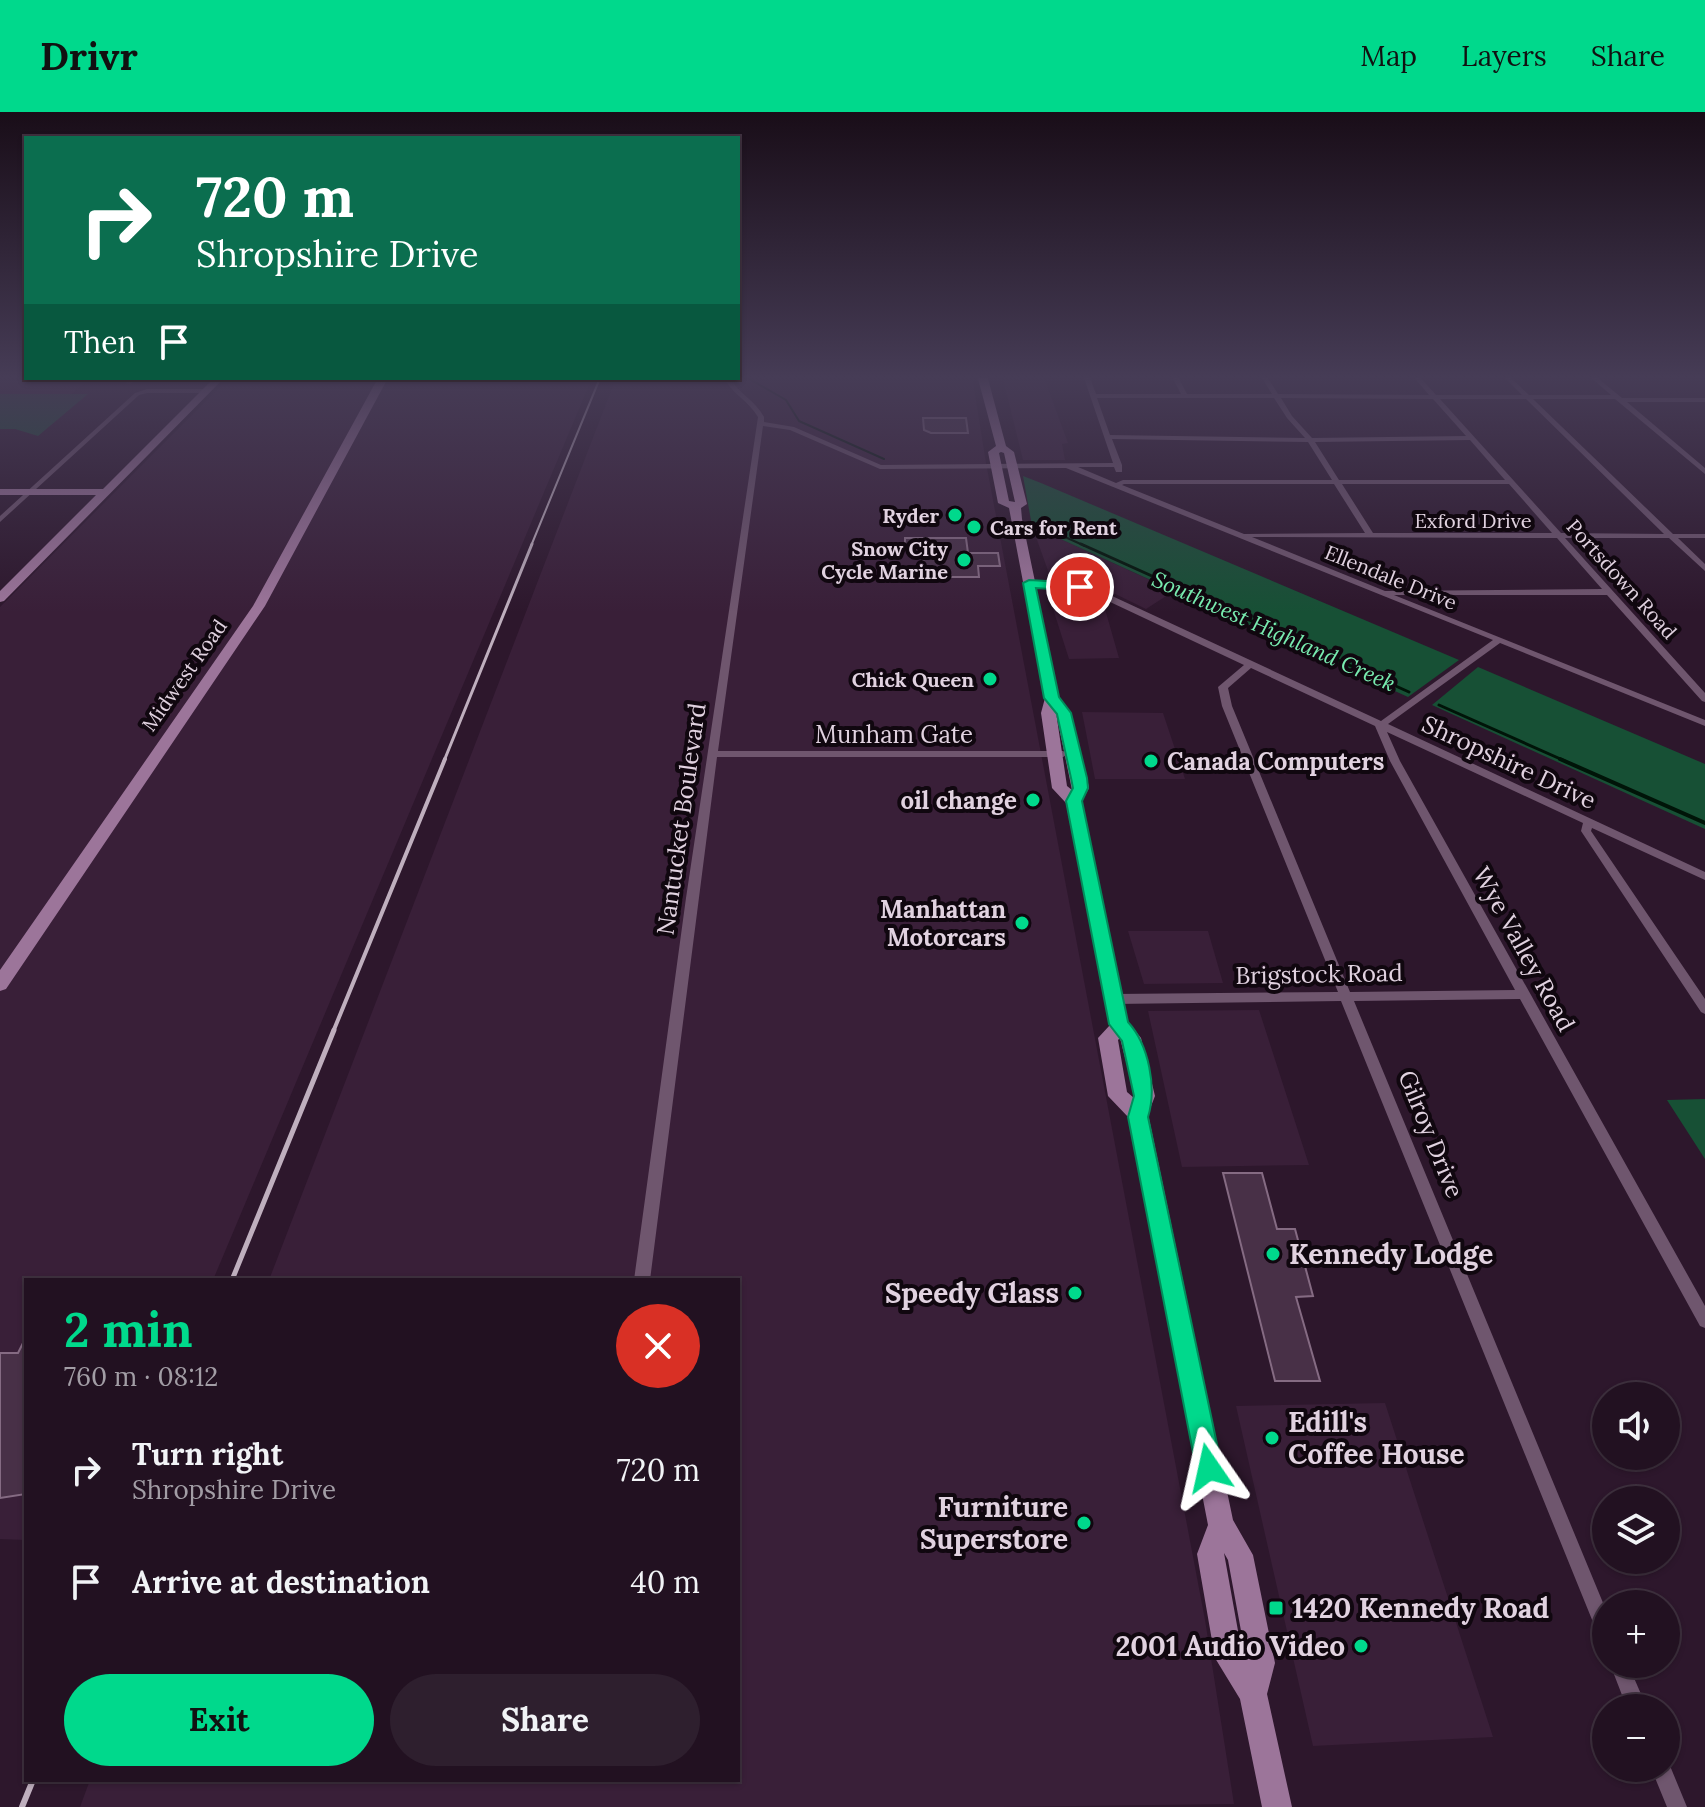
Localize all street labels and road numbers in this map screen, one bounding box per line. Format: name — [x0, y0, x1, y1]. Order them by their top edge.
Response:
street label: Exford Drive — [1414, 508, 1532, 533]
street label: Portsdown Road — [1562, 514, 1682, 644]
street label: Ellendale Drive — [1321, 539, 1461, 615]
street label: Midwest Road — [136, 614, 232, 736]
street label: Nantucket Boulevard — [649, 701, 713, 937]
street label: Shropshire Drive — [1417, 708, 1601, 816]
street label: Munham Gate — [815, 719, 973, 750]
street label: Wye Valley Road — [1466, 861, 1582, 1037]
street label: Brigstock Road — [1235, 957, 1403, 991]
street label: Gilroy Drive — [1391, 1066, 1471, 1202]

